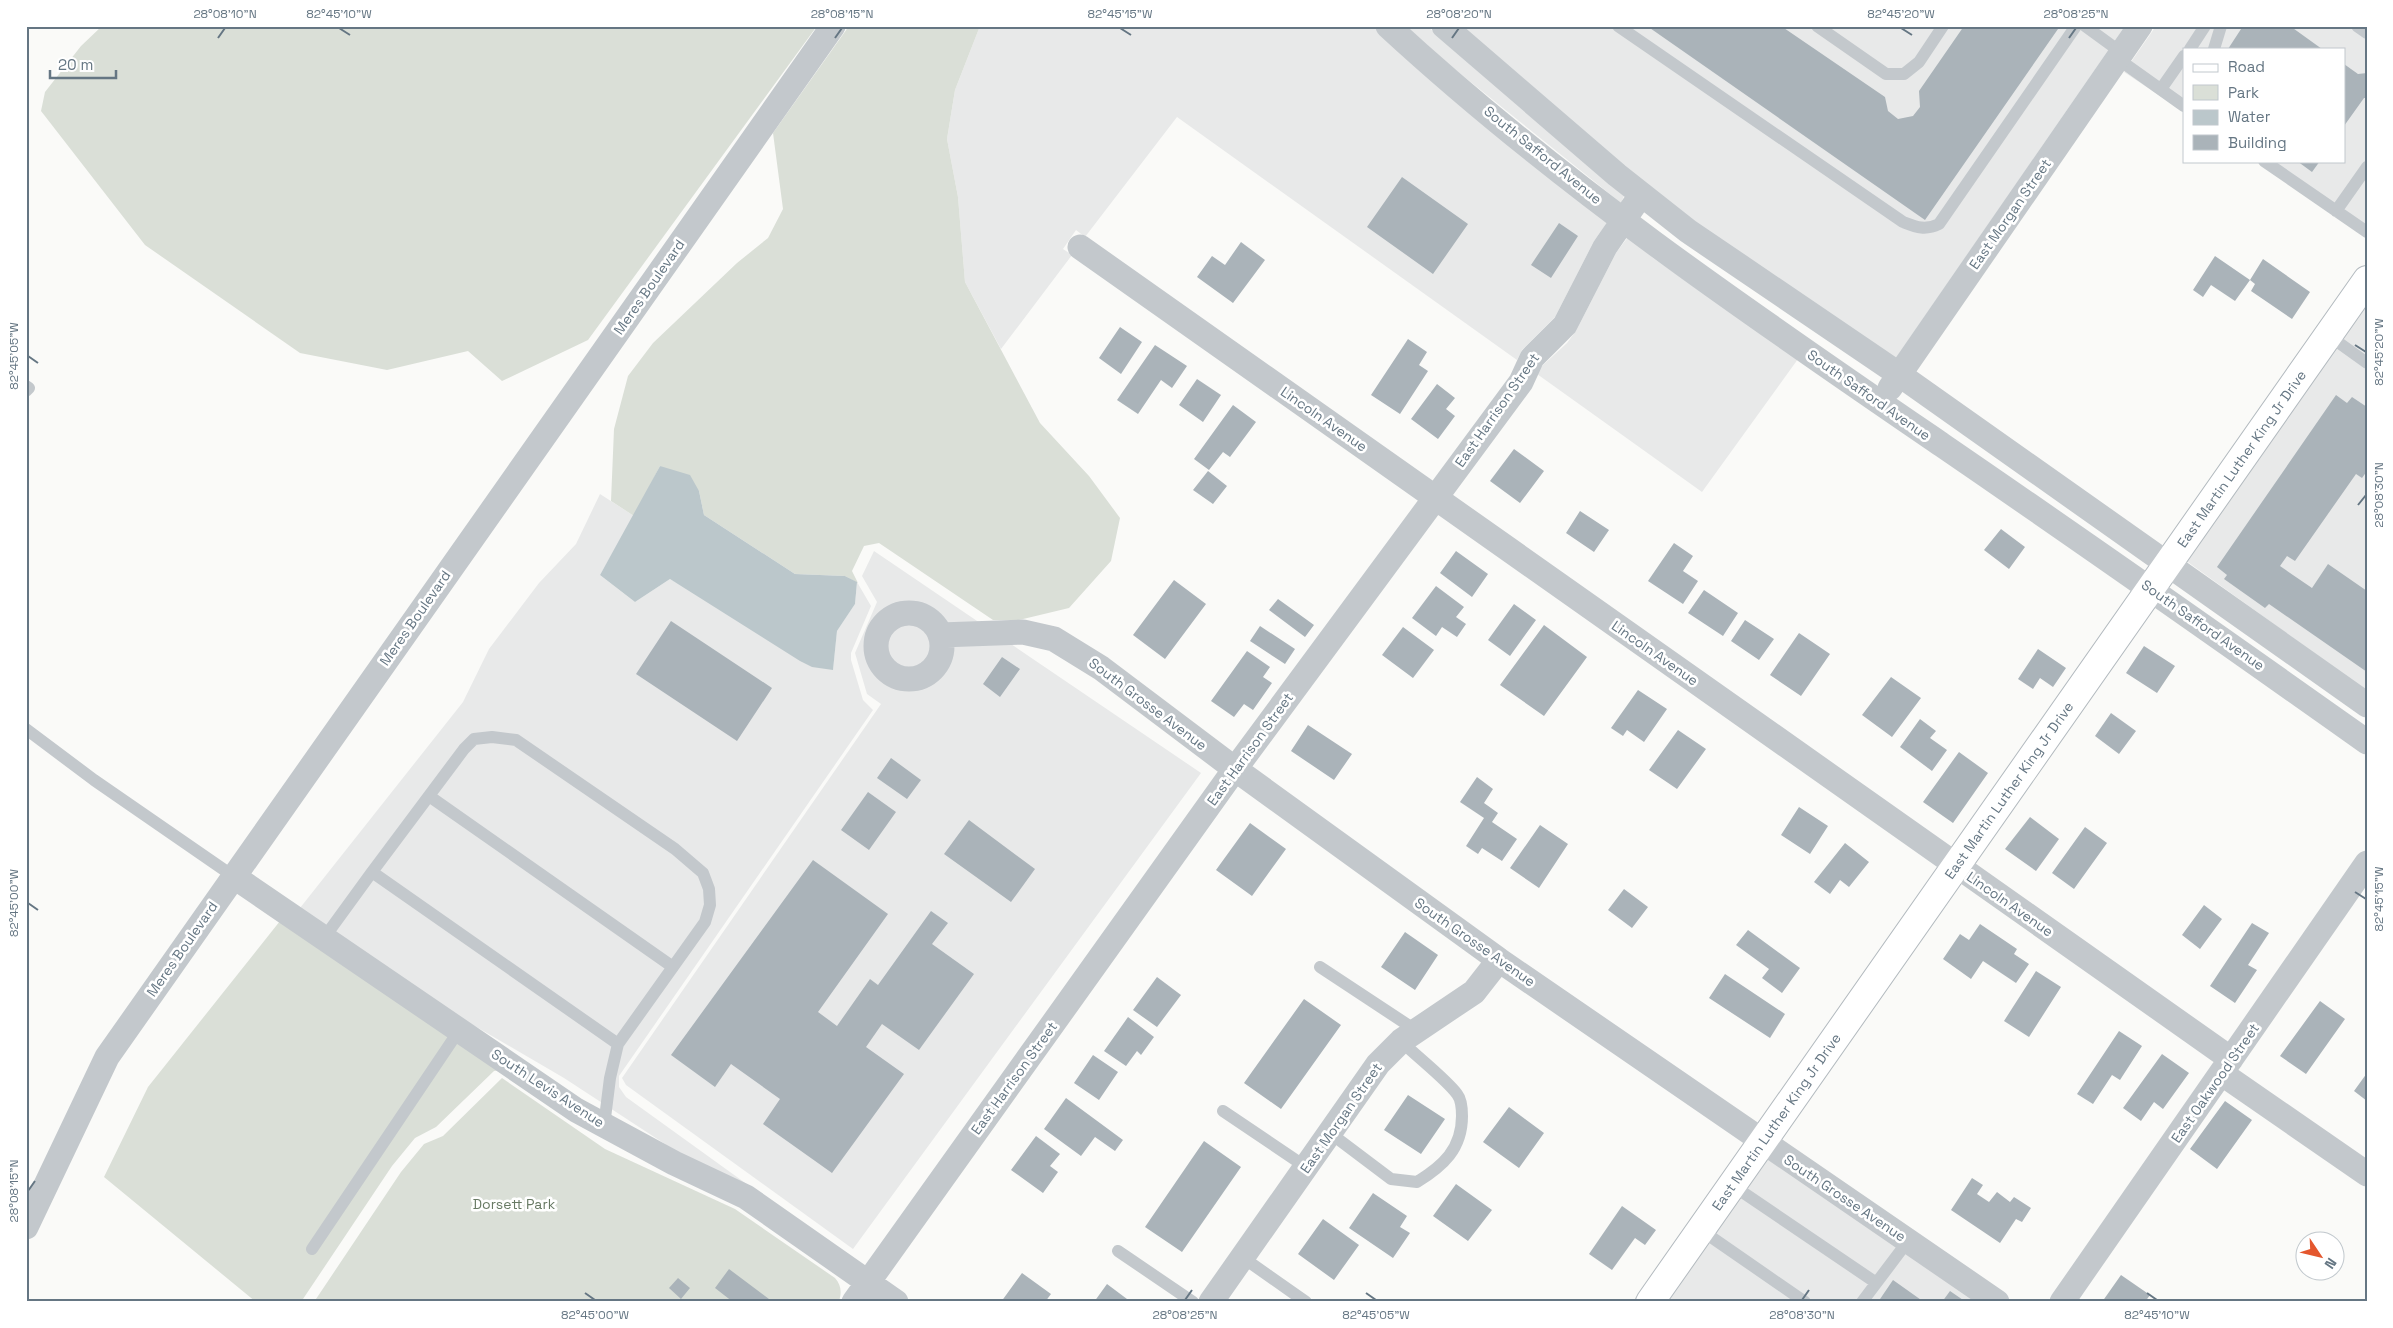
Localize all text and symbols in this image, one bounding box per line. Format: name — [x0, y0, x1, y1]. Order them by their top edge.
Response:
text: 28°08'10"N — [193, 6, 257, 22]
text: 82°45'10"W — [306, 6, 372, 22]
text: 28°08'15"N — [811, 6, 873, 22]
text: 82°45'15"W — [1088, 6, 1153, 22]
text: 28°08'20"N — [1426, 6, 1492, 22]
text: 82°45'20"W — [1867, 6, 1935, 22]
text: 28°08'25"N — [2044, 6, 2108, 22]
scale bar — [50, 48, 116, 80]
legend — [2183, 48, 2346, 162]
text: 20 m — [58, 55, 93, 74]
text: Road — [2228, 57, 2265, 76]
text: Park — [2228, 83, 2259, 102]
street label: South Safford Avenue — [1480, 102, 1606, 208]
text: Water — [2228, 107, 2271, 126]
text: Building — [2228, 133, 2287, 152]
street label: East Morgan Street — [1965, 155, 2055, 273]
street label: Meres Boulevard — [610, 236, 688, 338]
text: 82°45'20"W — [2371, 318, 2387, 386]
text: 82°45'05"W — [6, 322, 22, 390]
street label: South Safford Avenue — [1804, 346, 1934, 444]
street label: East Harrison Street — [1451, 349, 1543, 471]
street label: East Martin Luther King Jr Drive — [2173, 367, 2310, 551]
street label: Lincoln Avenue — [1277, 383, 1371, 455]
text: 28°08'30"N — [2371, 462, 2387, 528]
street label: Meres Boulevard — [376, 567, 454, 669]
street label: South Safford Avenue — [2138, 576, 2268, 674]
street label: Lincoln Avenue — [1608, 617, 1702, 689]
street label: South Grosse Avenue — [1085, 654, 1211, 754]
street label: East Harrison Street — [1203, 689, 1297, 809]
street label: East Martin Luther King Jr Drive — [1940, 698, 2077, 883]
text: 82°45'15"W — [2371, 866, 2387, 931]
street label: Lincoln Avenue — [1963, 868, 2057, 940]
text: 82°45'00"W — [6, 869, 22, 937]
street label: South Grosse Avenue — [1411, 894, 1539, 990]
street label: Meres Boulevard — [143, 898, 221, 1000]
street label: East Harrison Street — [967, 1018, 1061, 1138]
street label: East Oakwood Street — [2167, 1020, 2263, 1146]
street label: East Martin Luther King Jr Drive — [1708, 1030, 1845, 1214]
street label: South Levis Avenue — [488, 1045, 608, 1131]
street label: East Morgan Street — [1296, 1059, 1386, 1177]
street label: South Grosse Avenue — [1781, 1150, 1909, 1246]
text: 28°08'15"N — [6, 1160, 22, 1222]
park label: Dorsett Park — [473, 1195, 556, 1213]
north arrow — [2296, 1230, 2346, 1280]
text: N — [2321, 1254, 2341, 1272]
text: 82°45'00"W — [561, 1307, 629, 1323]
text: 28°08'25"N — [1153, 1307, 1217, 1323]
text: 82°45'05"W — [1342, 1307, 1410, 1323]
text: 28°08'30"N — [1769, 1307, 1835, 1323]
text: 82°45'10"W — [2124, 1307, 2190, 1323]

